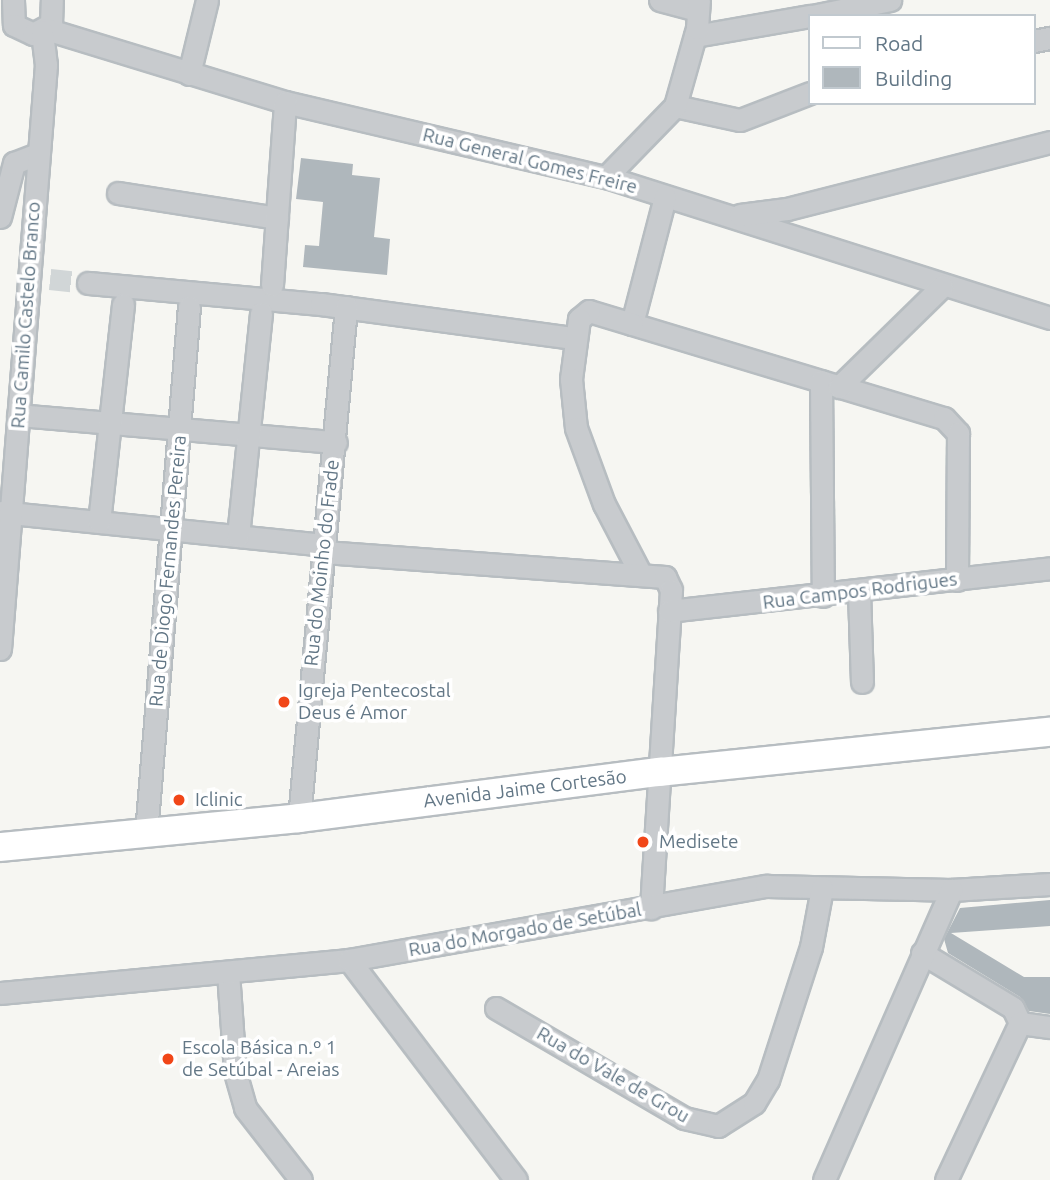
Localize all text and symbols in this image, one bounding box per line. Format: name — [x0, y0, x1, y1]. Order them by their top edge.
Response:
legend — [808, 14, 1036, 105]
text: Road — [875, 31, 923, 55]
text: Building — [875, 66, 952, 90]
street label: Rua General Gomes Freire — [420, 123, 640, 199]
street label: Rua Camilo Castelo Branco — [7, 201, 45, 429]
street label: Rua de Diogo Fernandes Pereira — [145, 434, 191, 708]
street label: Rua do Moinho do Frade — [300, 459, 344, 667]
street label: Rua Campos Rodrigues — [761, 568, 959, 614]
place label: Igreja Pentecostal Deus é Amor — [298, 680, 451, 724]
marker: Igreja Pentecostal Deus é Amor — [276, 694, 292, 710]
street label: Avenida Jaime Cortesão — [422, 765, 628, 813]
place label: Iclinic — [195, 789, 243, 811]
marker: Iclinic — [169, 790, 189, 810]
place label: Medisete — [659, 831, 738, 853]
marker: Medisete — [633, 832, 653, 852]
street label: Rua do Morgado de Setúbal — [407, 898, 643, 962]
street label: Rua do Vale de Grou — [533, 1022, 693, 1128]
place label: Escola Básica n.º 1 de Setúbal - Areias — [182, 1037, 339, 1081]
marker: Escola Básica n.º 1 de Setúbal - Areias — [160, 1051, 176, 1067]

